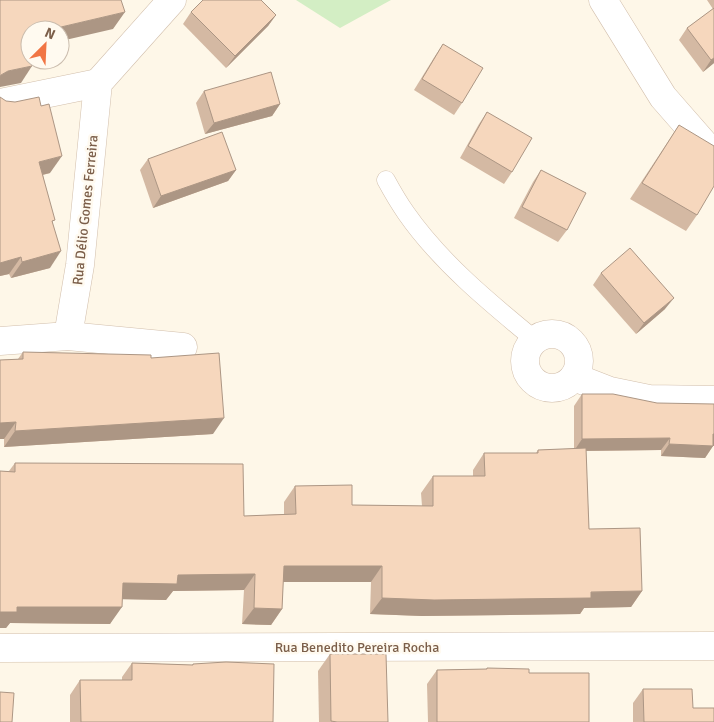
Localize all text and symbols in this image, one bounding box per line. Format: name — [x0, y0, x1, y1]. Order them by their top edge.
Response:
north arrow — [20, 20, 70, 70]
text: N — [42, 24, 58, 43]
street label: Rua Délio Gomes Ferreira — [69, 134, 102, 286]
street label: Rua Benedito Pereira Rocha — [275, 639, 439, 656]

